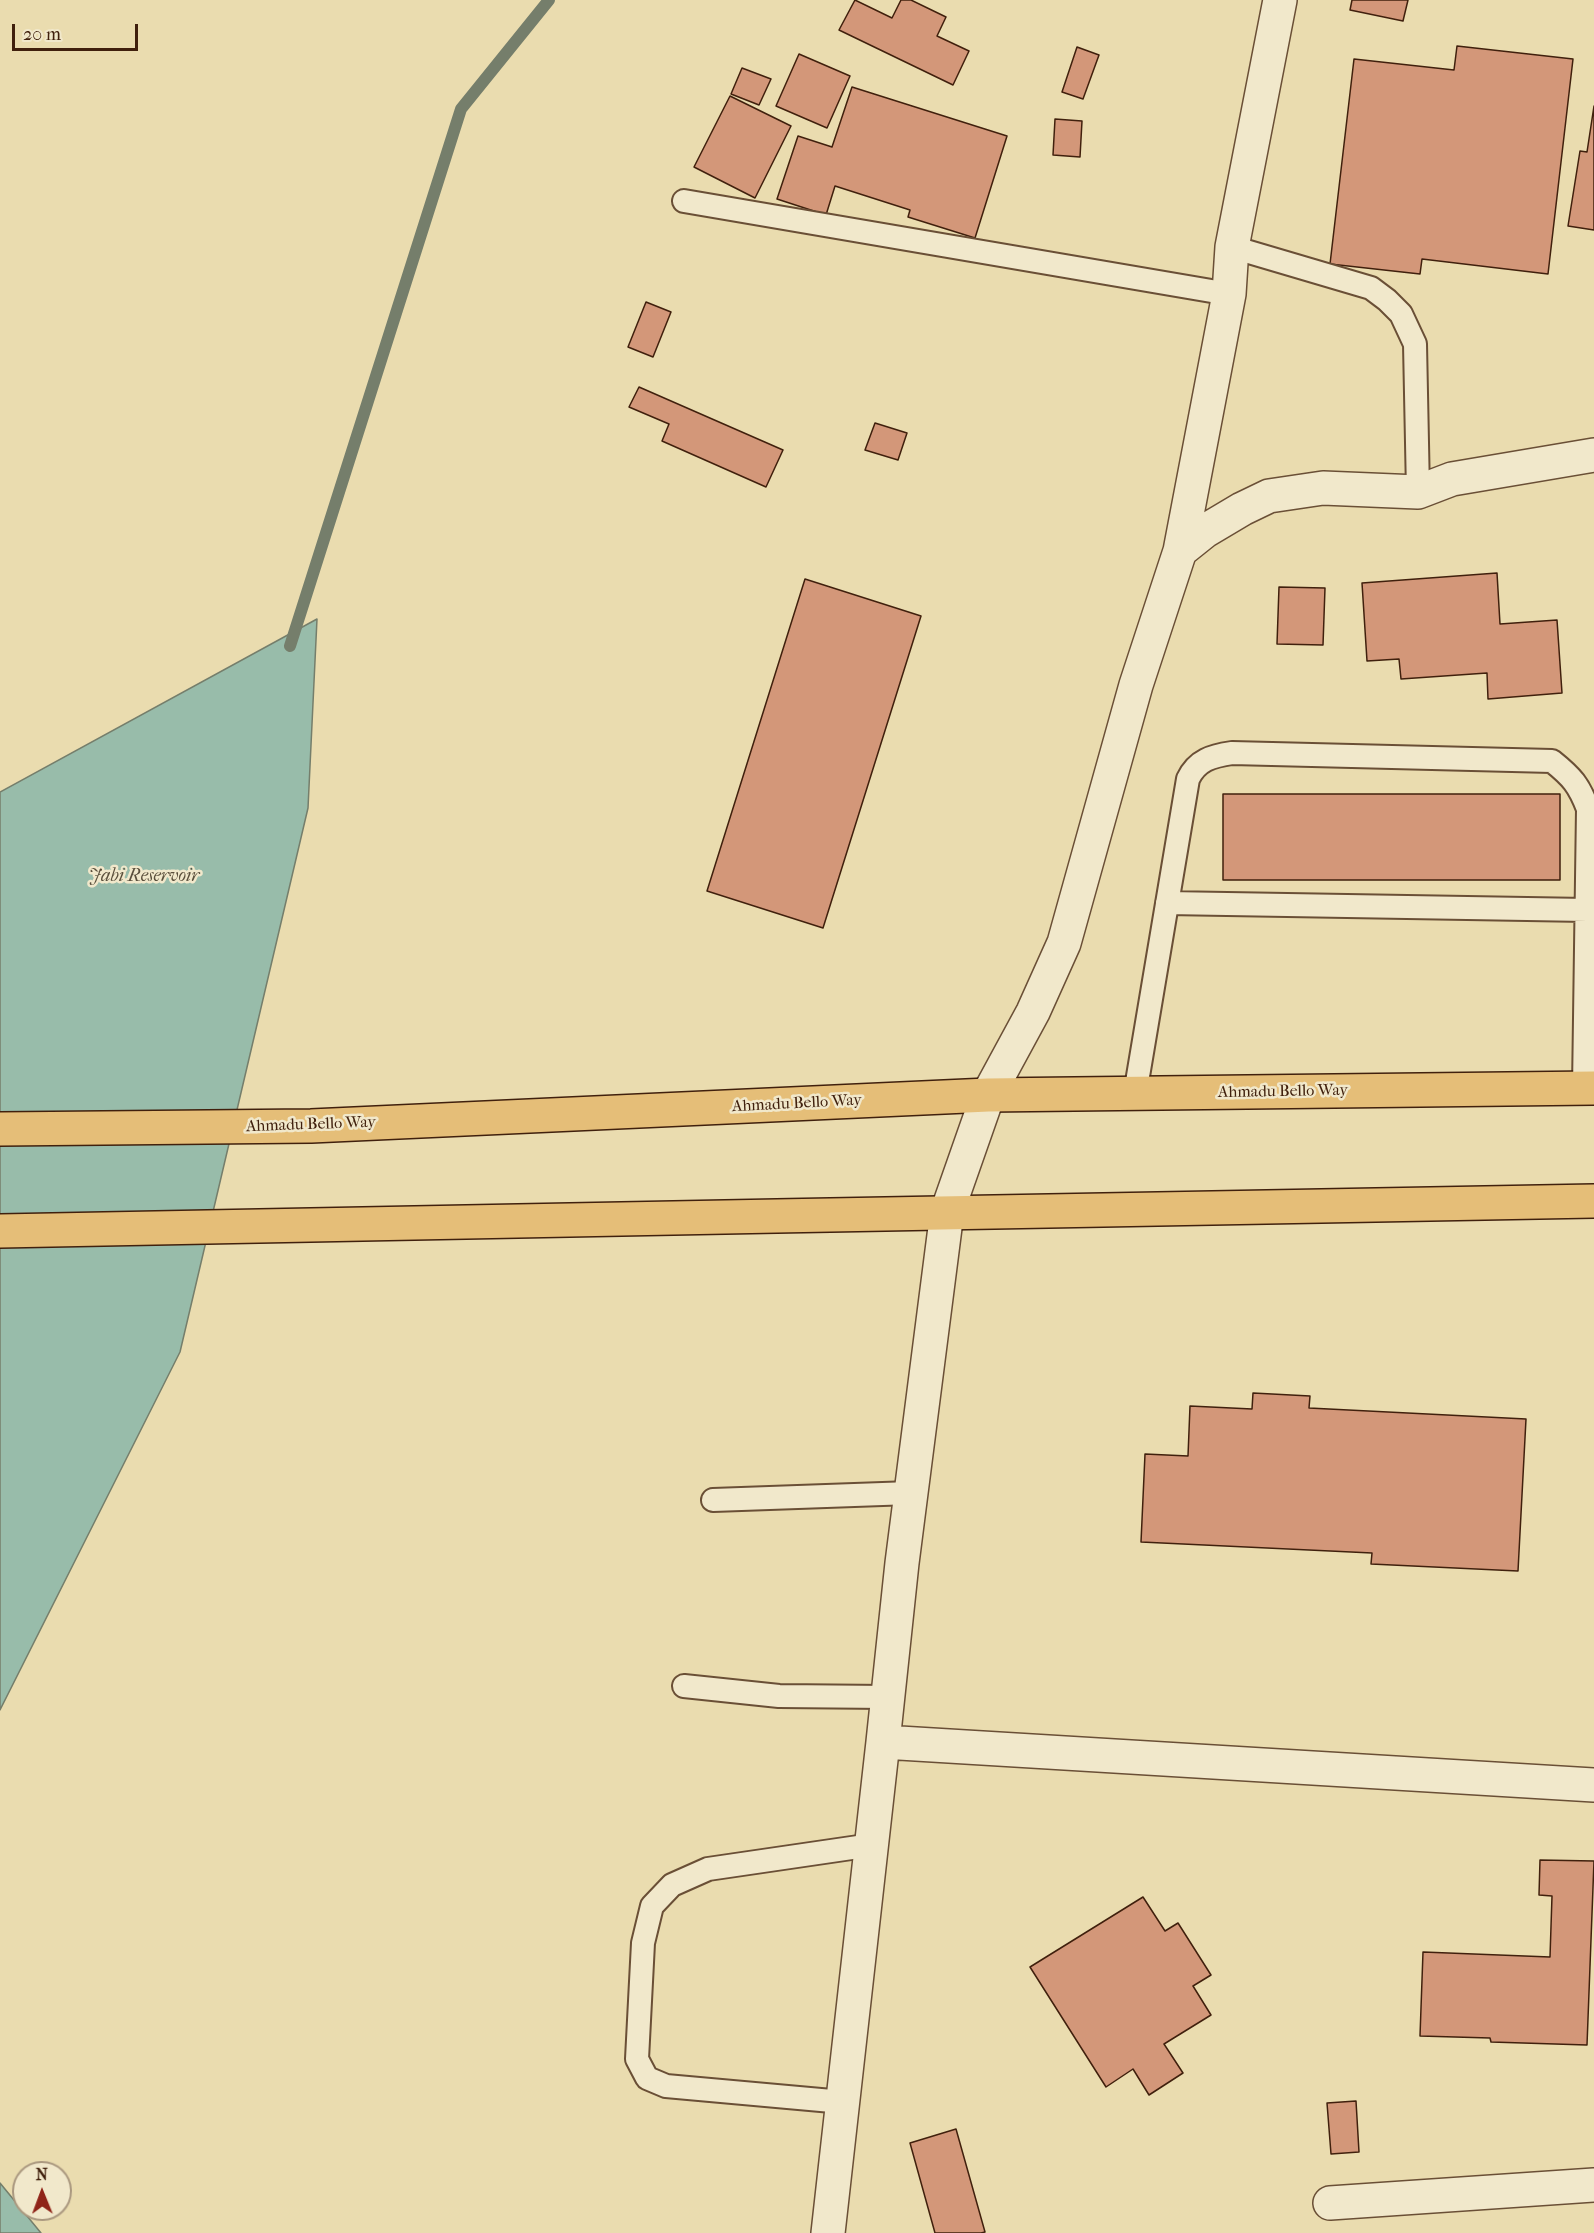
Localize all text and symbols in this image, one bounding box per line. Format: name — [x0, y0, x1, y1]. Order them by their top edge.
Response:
scale bar — [15, 12, 141, 50]
text: 20 m — [23, 24, 61, 45]
water label: Jabi Reservoir — [89, 866, 199, 888]
street label: Ahmadu Bello Way — [1218, 1081, 1348, 1103]
street label: Ahmadu Bello Way — [732, 1091, 862, 1117]
street label: Ahmadu Bello Way — [246, 1113, 376, 1137]
north arrow — [12, 2161, 72, 2221]
text: N — [35, 2165, 48, 2184]

